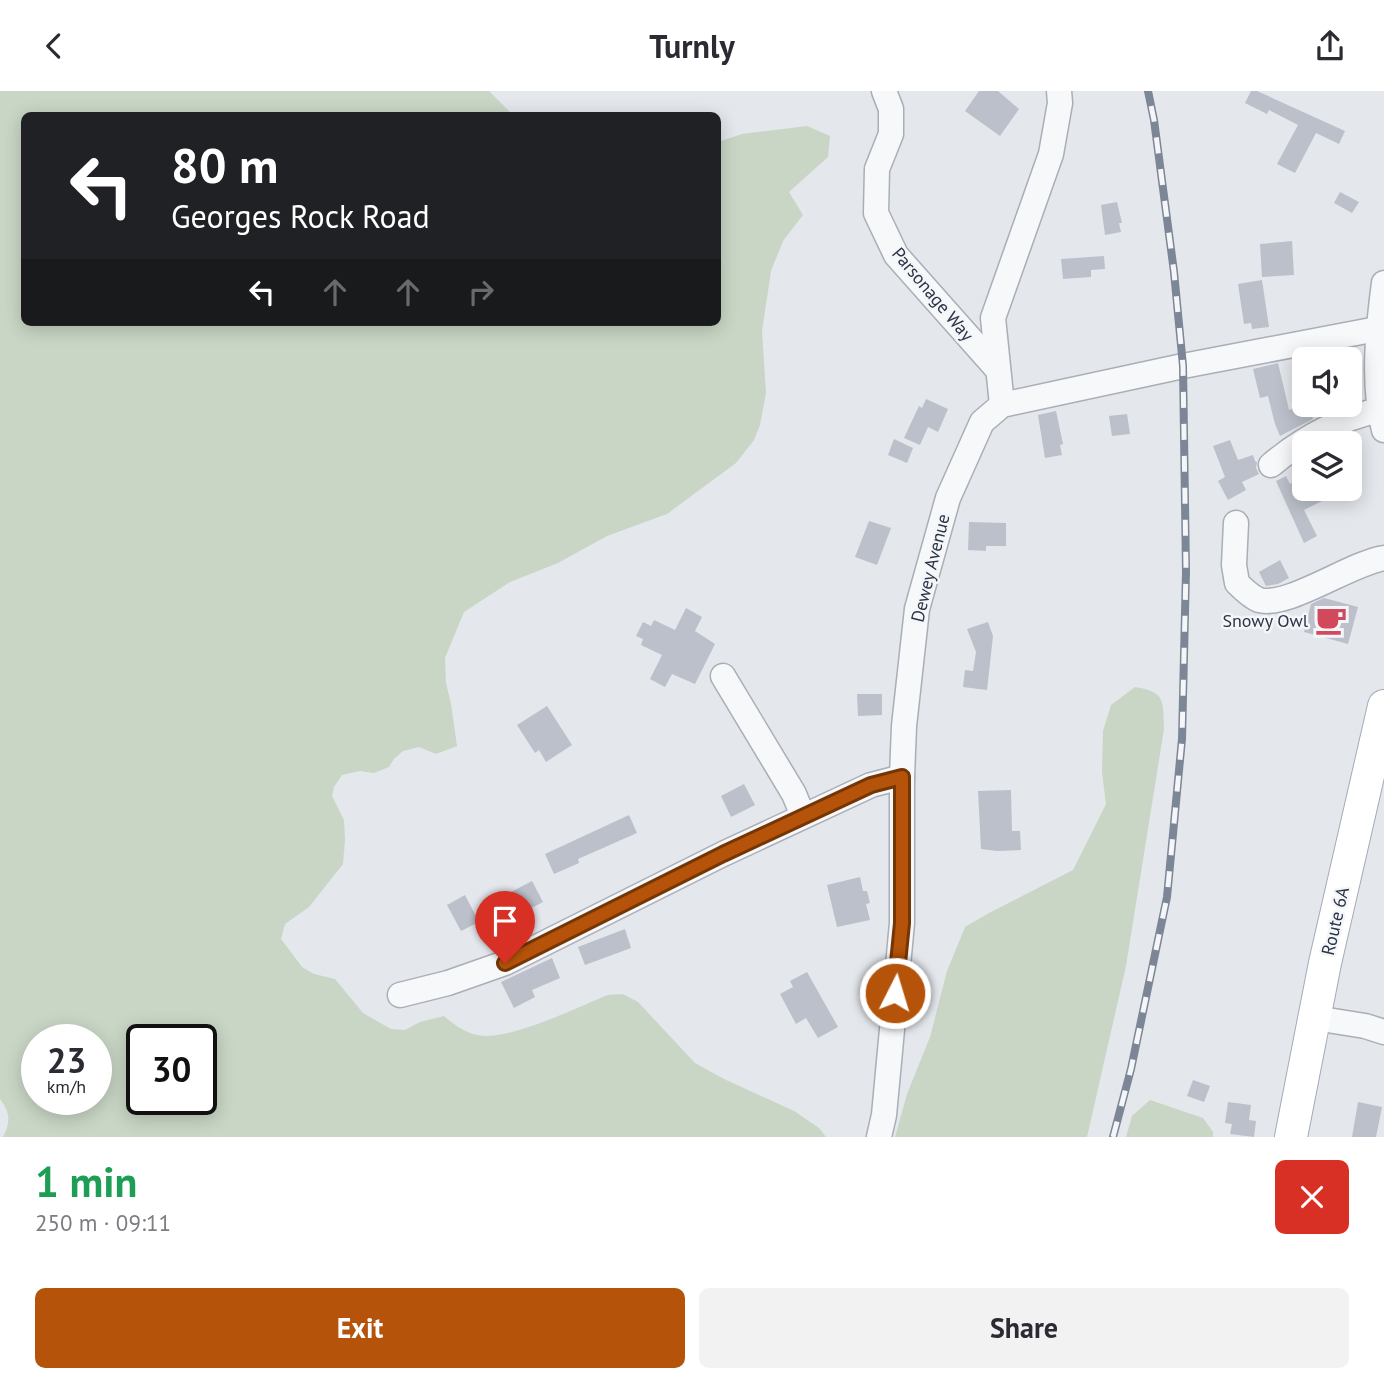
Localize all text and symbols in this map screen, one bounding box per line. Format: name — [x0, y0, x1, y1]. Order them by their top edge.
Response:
text: Turnly — [649, 25, 735, 67]
icon: back — [35, 27, 73, 65]
icon: share — [1311, 27, 1349, 65]
text: 80 m — [171, 133, 278, 197]
icon: left — [56, 140, 147, 231]
text: Georges Rock Road — [171, 195, 430, 237]
street label: Parsonage Way — [887, 242, 979, 346]
icon: left — [243, 273, 281, 311]
icon: ahead — [316, 273, 354, 311]
icon: ahead — [389, 273, 427, 311]
icon: right — [462, 273, 500, 311]
map controls — [1292, 347, 1362, 501]
button: sound — [1292, 347, 1362, 417]
button: layers — [1292, 431, 1362, 501]
street label: Dewey Avenue — [905, 512, 955, 624]
cafe icon: Snowy Owl — [1314, 603, 1348, 637]
place label: Snowy Owl — [1222, 609, 1309, 632]
street label: Route 6A — [1316, 884, 1354, 957]
pin — [475, 891, 535, 963]
icon: arrive — [486, 902, 524, 940]
position arrow — [858, 956, 932, 1030]
speed limit sign: 30 — [126, 1024, 217, 1115]
text: 23 — [47, 1037, 86, 1083]
text: km/h — [47, 1075, 86, 1098]
text: 1 min — [35, 1154, 137, 1209]
button: close — [1275, 1160, 1349, 1234]
text: 250 m · 09:11 — [35, 1208, 171, 1237]
button: Exit — [35, 1288, 685, 1368]
button: Share — [699, 1288, 1349, 1368]

